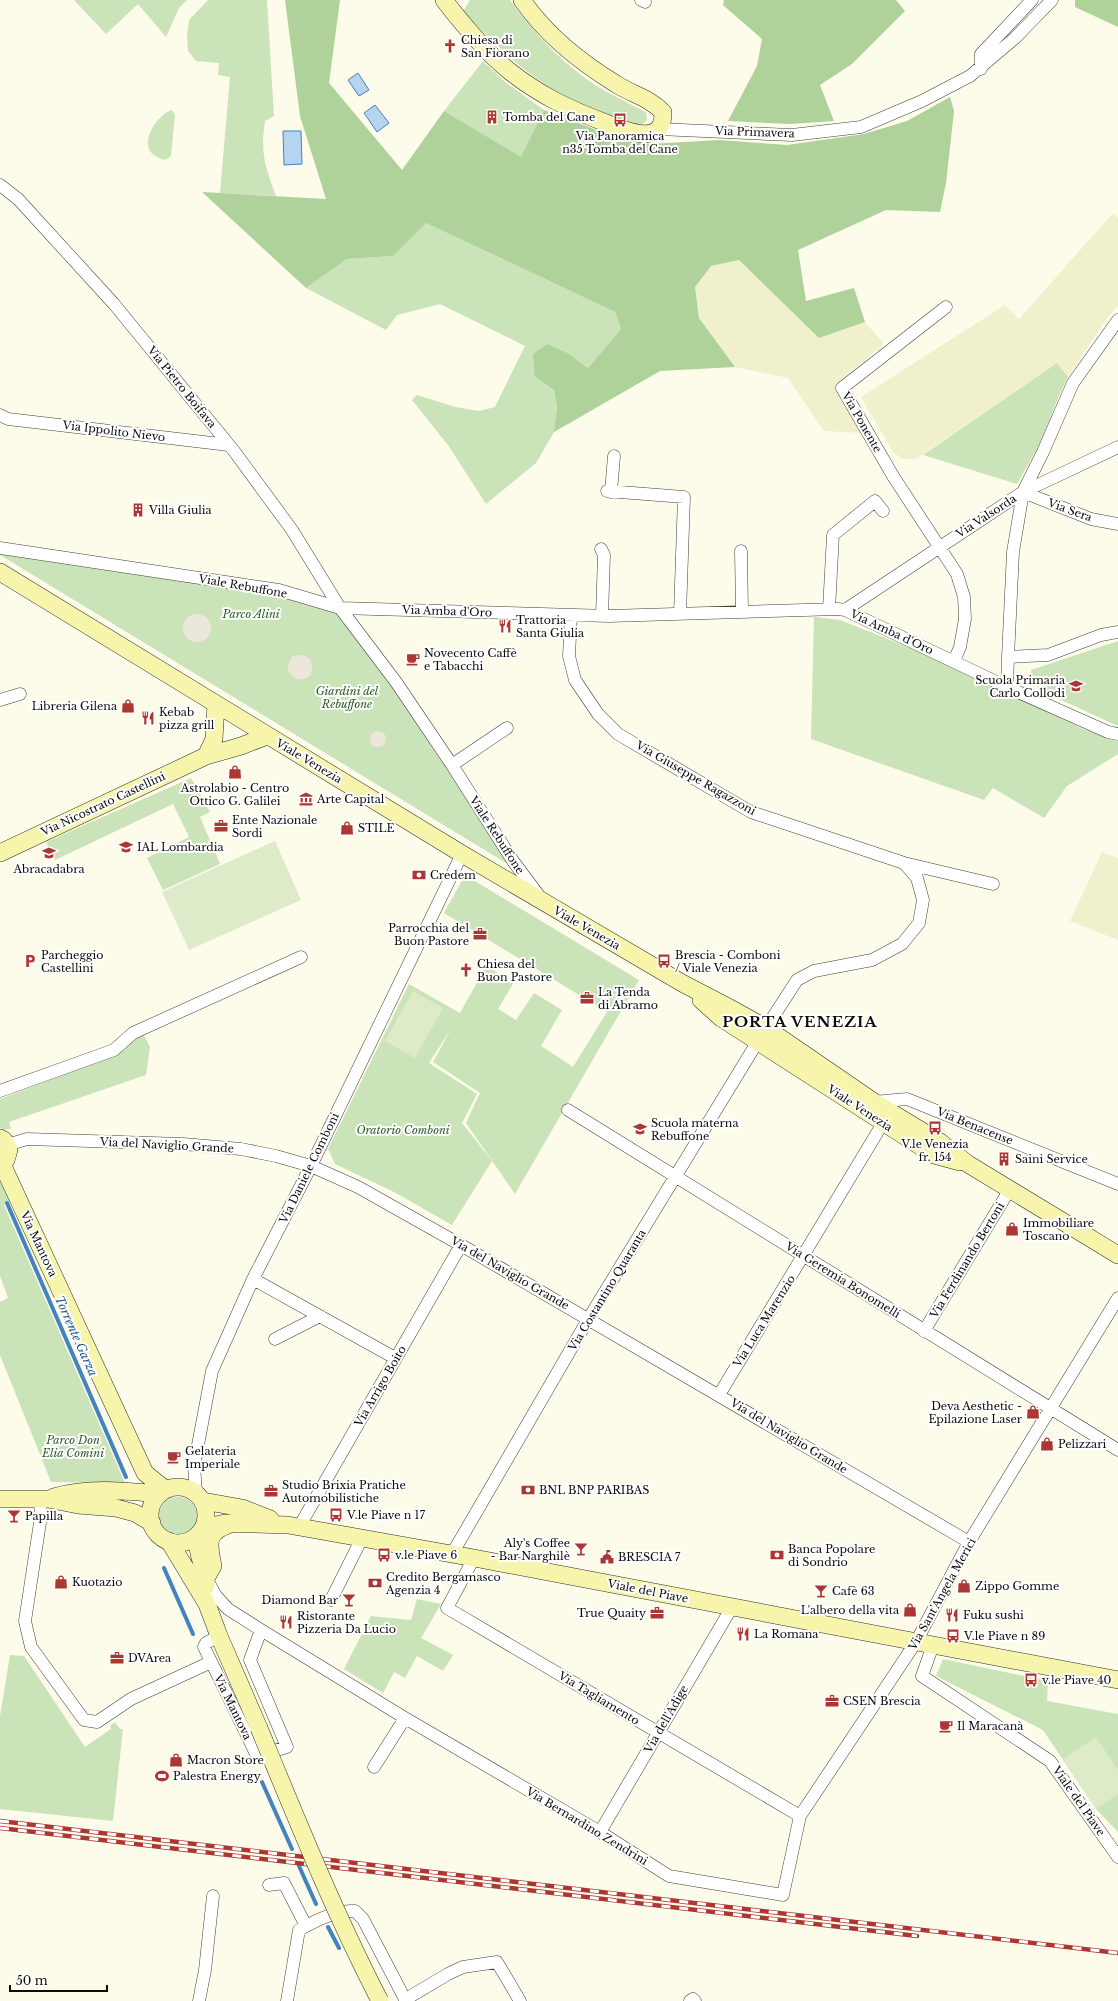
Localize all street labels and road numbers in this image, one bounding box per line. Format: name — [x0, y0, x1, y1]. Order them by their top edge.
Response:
street label: Via Primavera — [714, 124, 796, 140]
street label: Via Pietro Boifava — [144, 343, 220, 431]
street label: Via Ponente — [839, 388, 885, 455]
street label: Via Ippolito Nievo — [61, 418, 166, 444]
street label: Via Valsorda — [952, 491, 1020, 541]
street label: Via Sera — [1045, 495, 1095, 525]
street label: Viale Rebuffone — [197, 571, 288, 601]
street label: Via Amba d'Oro — [401, 602, 492, 620]
street label: Via Amba d'Oro — [847, 606, 936, 657]
street label: Viale Venezia — [272, 735, 345, 787]
street label: Via Giuseppe Ragazzoni — [633, 737, 759, 818]
street label: Via Nicostrato Castellini — [38, 769, 168, 839]
street label: Viale Rebuffone — [466, 793, 527, 876]
street label: Viale Venezia — [550, 903, 624, 953]
street label: Viale Venezia — [824, 1081, 896, 1135]
street label: Via Benacense — [934, 1104, 1015, 1148]
street label: Via Daniele Comboni — [276, 1110, 342, 1227]
street label: Via del Naviglio Grande — [99, 1134, 234, 1156]
street label: Via Ferdinando Bertoni — [926, 1199, 1007, 1321]
street label: Via Mantova — [17, 1208, 61, 1280]
street label: Via Costantino Quaranta — [565, 1226, 649, 1354]
street label: Via del Naviglio Grande — [448, 1233, 572, 1313]
street label: Via Geremia Bonomelli — [782, 1238, 903, 1321]
street label: Via Luca Marenzio — [729, 1272, 798, 1370]
street label: Via Arrigo Boito — [351, 1343, 409, 1430]
street label: Via del Naviglio Grande — [727, 1395, 850, 1477]
street label: Via Sant'Angela Merici — [905, 1535, 979, 1653]
street label: Viale del Piave — [606, 1576, 689, 1606]
street label: Via Tagliamento — [555, 1668, 642, 1728]
street label: Via Mantova — [211, 1671, 255, 1743]
street label: Via dell'Adige — [640, 1682, 691, 1756]
street label: Viale del Piave — [1049, 1763, 1108, 1839]
street label: Via Bernardino Zendrini — [523, 1784, 651, 1868]

